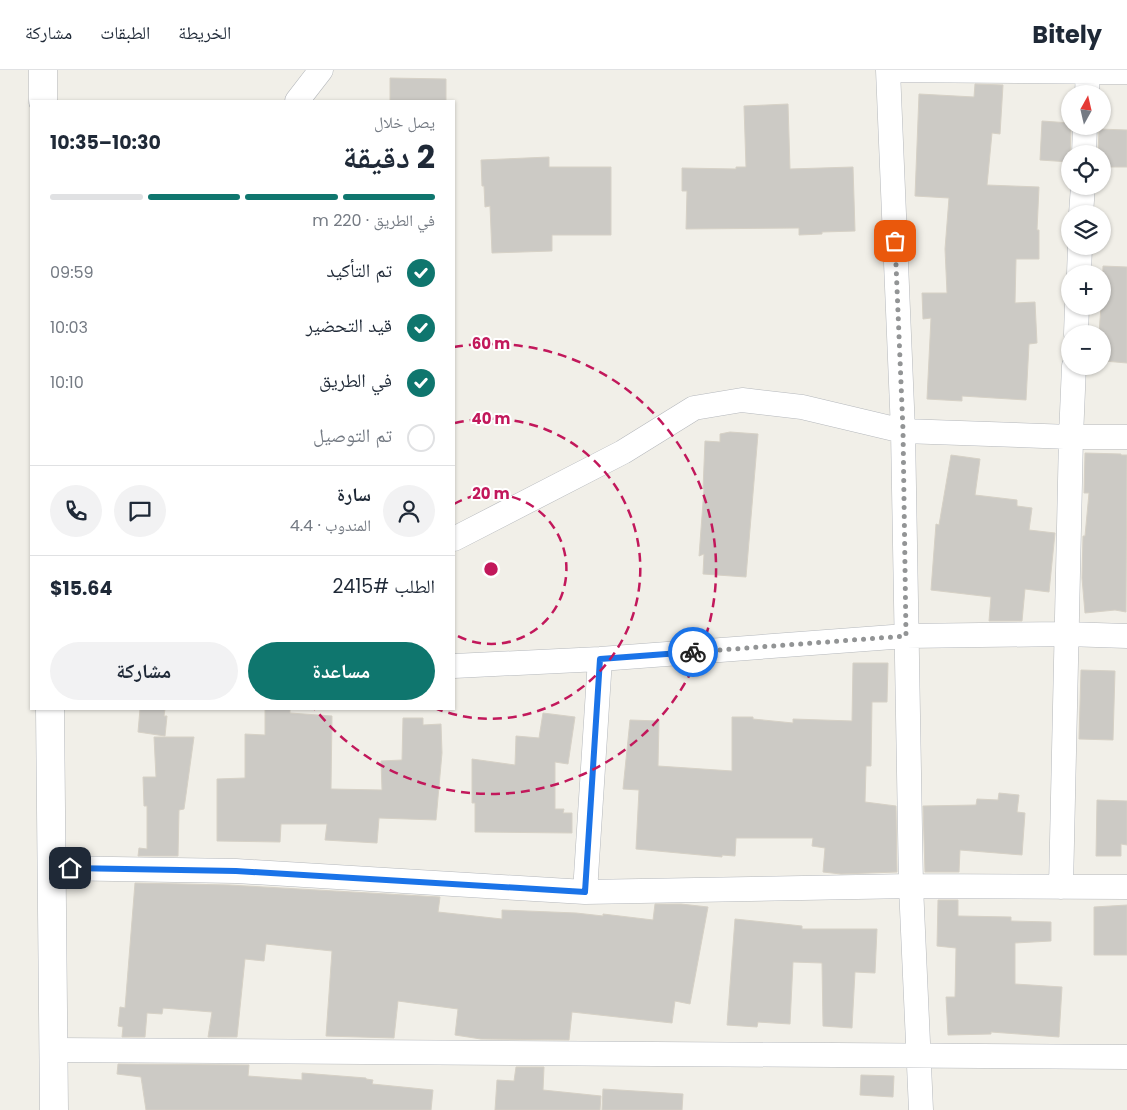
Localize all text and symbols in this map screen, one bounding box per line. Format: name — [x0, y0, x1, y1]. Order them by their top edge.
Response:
text: Bitely — [1032, 18, 1102, 51]
text: مشاركة — [25, 20, 72, 45]
text: الطبقات — [100, 20, 150, 45]
text: الخريطة — [178, 20, 231, 45]
north arrow — [1061, 85, 1111, 135]
map controls — [1061, 85, 1111, 375]
text: يصل خلال — [374, 111, 435, 134]
text: 10:30–10:35 — [50, 129, 161, 156]
text: 2 دقيقة — [343, 134, 435, 179]
button: locate — [1061, 145, 1111, 195]
button: layers — [1061, 205, 1111, 255]
text: في الطريق · 220 m — [312, 209, 435, 232]
pin — [874, 220, 916, 262]
icon: bag — [881, 227, 909, 255]
text: تم التأكيد — [326, 257, 392, 284]
icon: check — [407, 259, 435, 287]
text: 09:59 — [50, 261, 94, 284]
button: + — [1061, 265, 1111, 315]
text: قيد التحضير — [306, 312, 392, 339]
icon: check — [407, 314, 435, 342]
text: 10:03 — [50, 316, 88, 339]
button: − — [1061, 325, 1111, 375]
text: 60 m — [472, 333, 510, 354]
text: في الطريق — [319, 367, 392, 394]
icon: check — [407, 369, 435, 397]
text: 10:10 — [50, 371, 84, 394]
text: 40 m — [471, 408, 511, 429]
text: تم التوصيل — [313, 422, 392, 449]
text: سارة — [337, 481, 371, 508]
text: 20 m — [472, 483, 510, 504]
button: phone — [50, 485, 102, 537]
button: chat — [114, 485, 166, 537]
button: person — [383, 485, 435, 537]
text: المندوب · 4.4 — [290, 514, 371, 537]
centre of rings — [482, 560, 500, 578]
text: الطلب #2415 — [332, 573, 435, 600]
text: $15.64 — [50, 575, 112, 602]
courier — [668, 627, 718, 677]
icon: bike — [679, 638, 707, 666]
button: مشاركة — [50, 642, 238, 700]
button: مساعدة — [248, 642, 435, 700]
pin — [49, 847, 91, 889]
icon: home — [56, 854, 84, 882]

